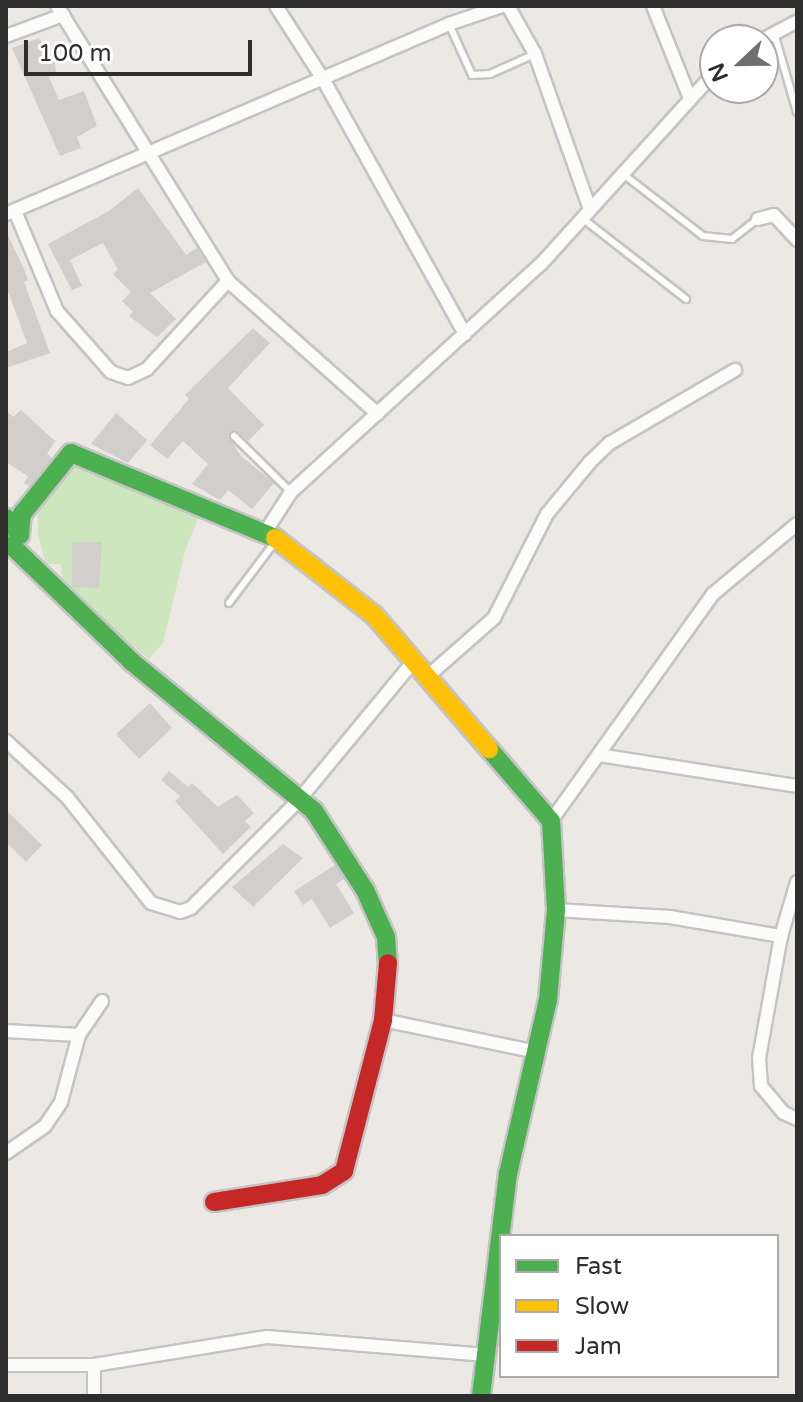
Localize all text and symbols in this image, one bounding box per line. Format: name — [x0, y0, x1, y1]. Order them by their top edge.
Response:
scale bar — [28, 24, 256, 74]
north arrow — [699, 24, 779, 104]
text: 100 m — [38, 39, 112, 68]
text: N — [703, 59, 734, 85]
legend — [499, 1234, 779, 1378]
text: Fast — [575, 1252, 622, 1281]
text: Slow — [575, 1292, 629, 1321]
text: Jam — [575, 1332, 622, 1361]

